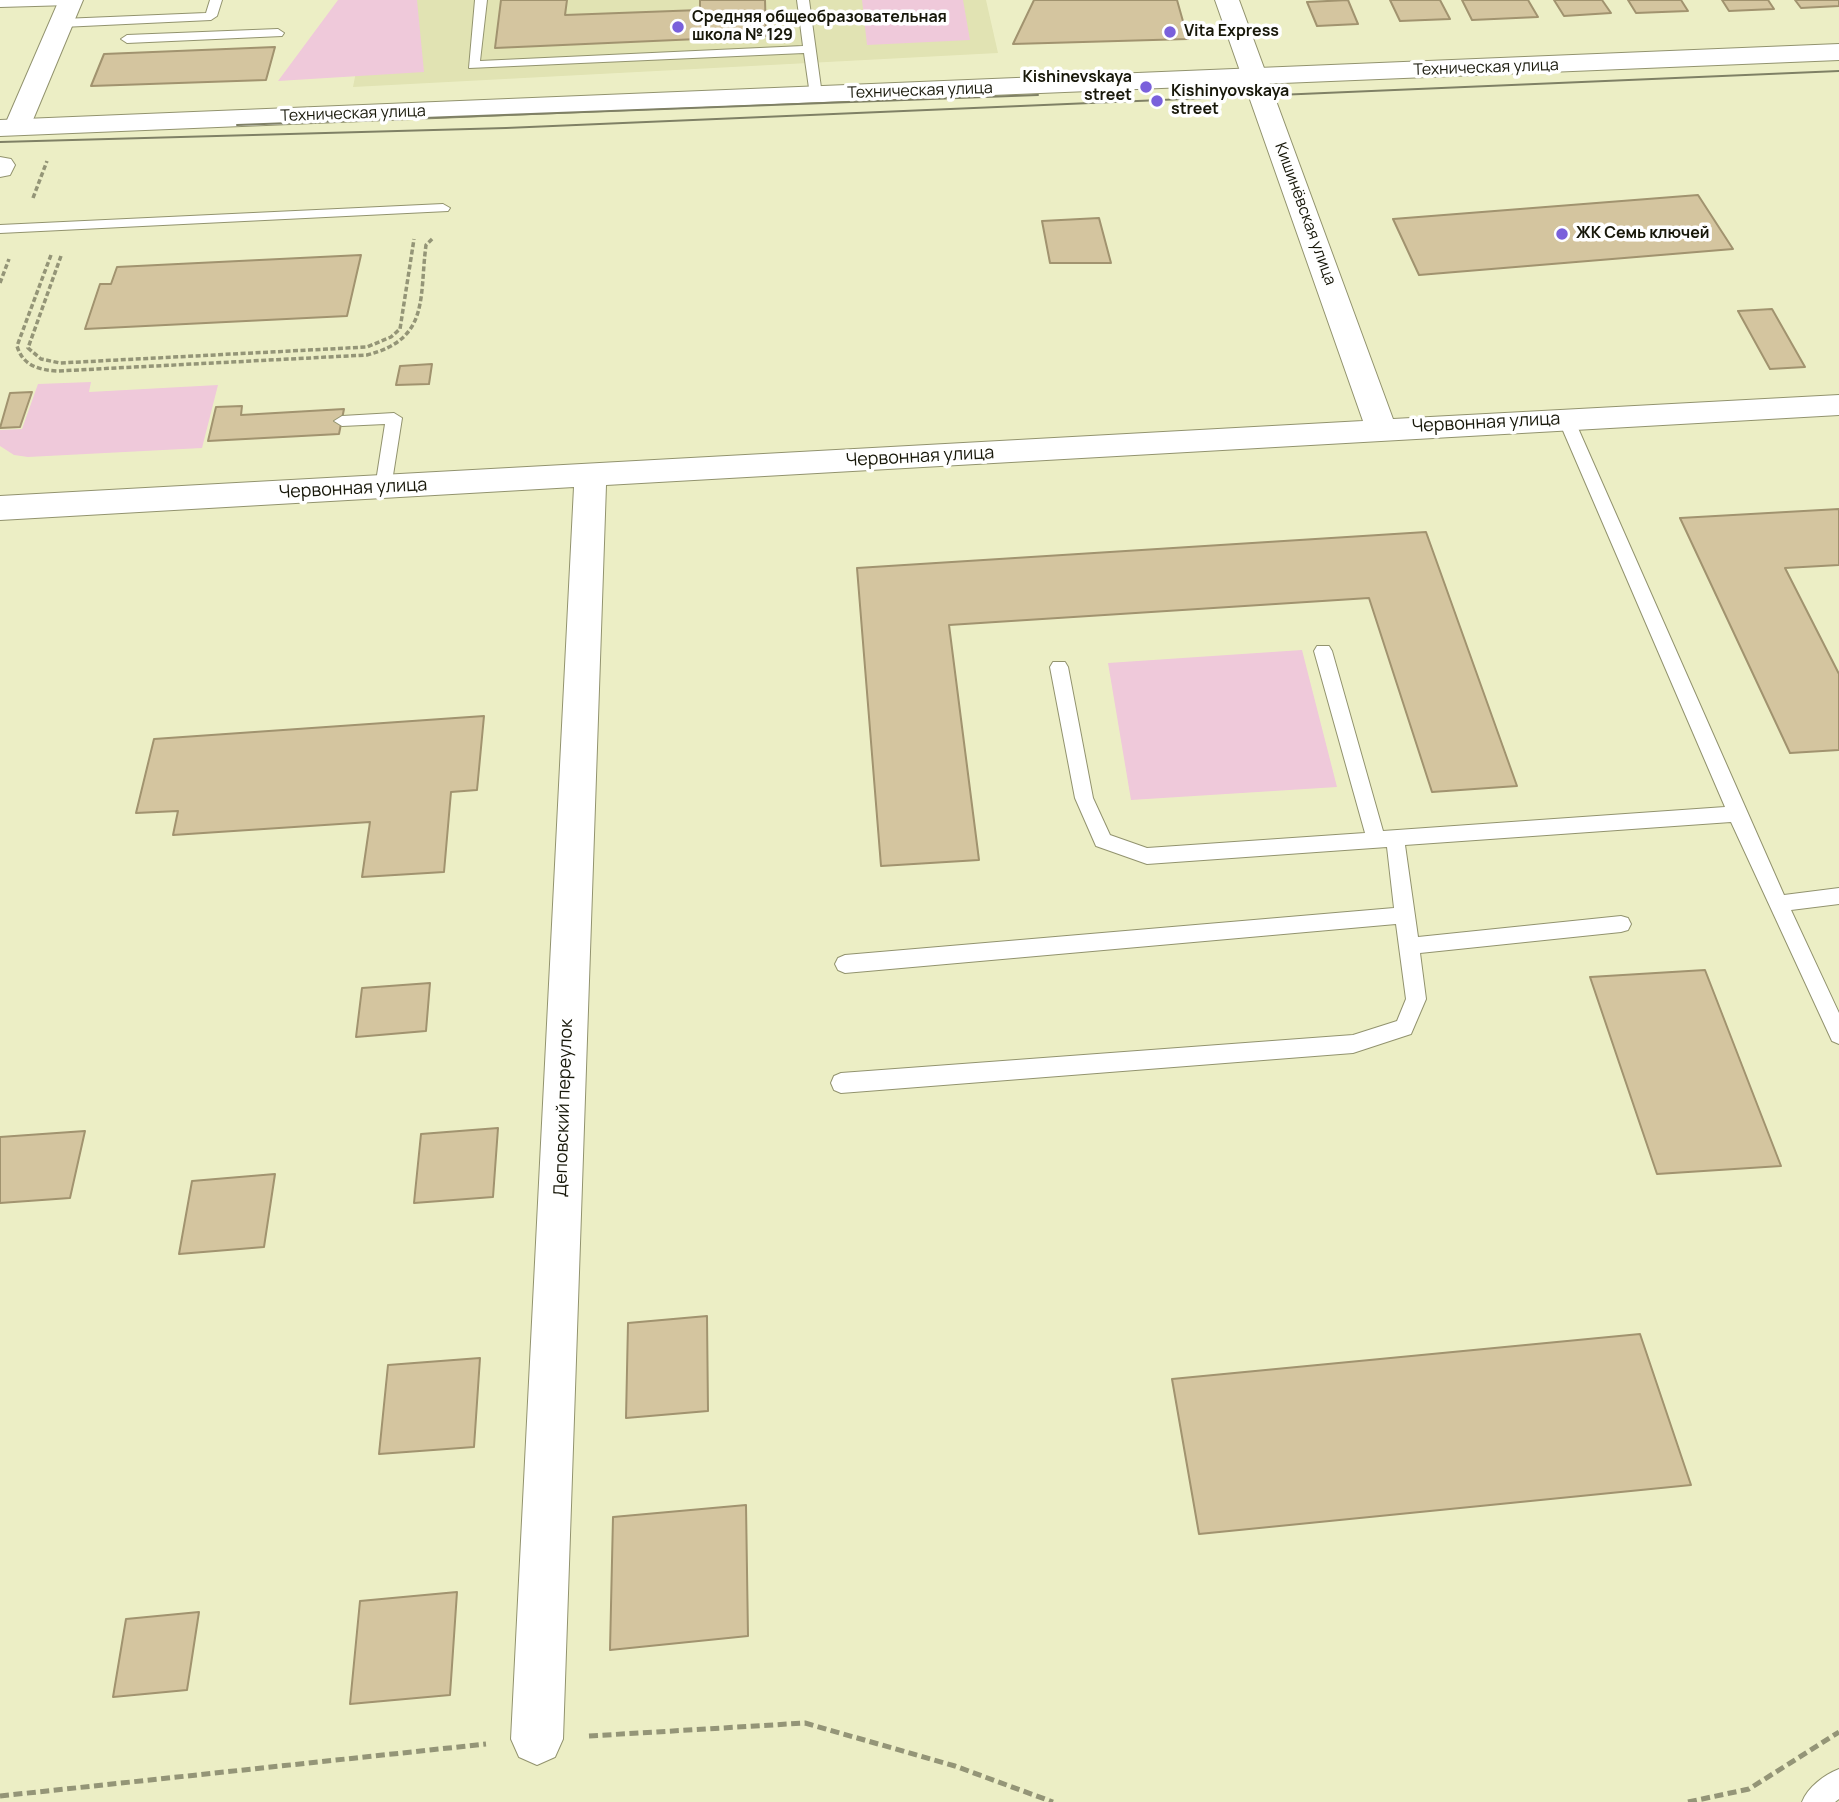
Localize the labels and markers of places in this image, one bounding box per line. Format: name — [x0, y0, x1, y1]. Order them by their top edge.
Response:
place label: Средняя общеобразовательная школа № 129 — [692, 8, 947, 46]
marker: Средняя общеобразовательная школа № 129 — [670, 19, 686, 35]
place label: Vita Express — [1184, 22, 1279, 42]
marker: Vita Express — [1162, 24, 1178, 40]
place label: Kishinevskaya street — [1022, 68, 1132, 106]
marker: Kishinevskaya street — [1138, 79, 1154, 95]
place label: Kishinyovskaya street — [1171, 82, 1289, 120]
marker: Kishinyovskaya street — [1149, 93, 1165, 109]
place label: ЖК Семь ключей — [1576, 224, 1710, 244]
marker: ЖК Семь ключей — [1554, 226, 1570, 242]

